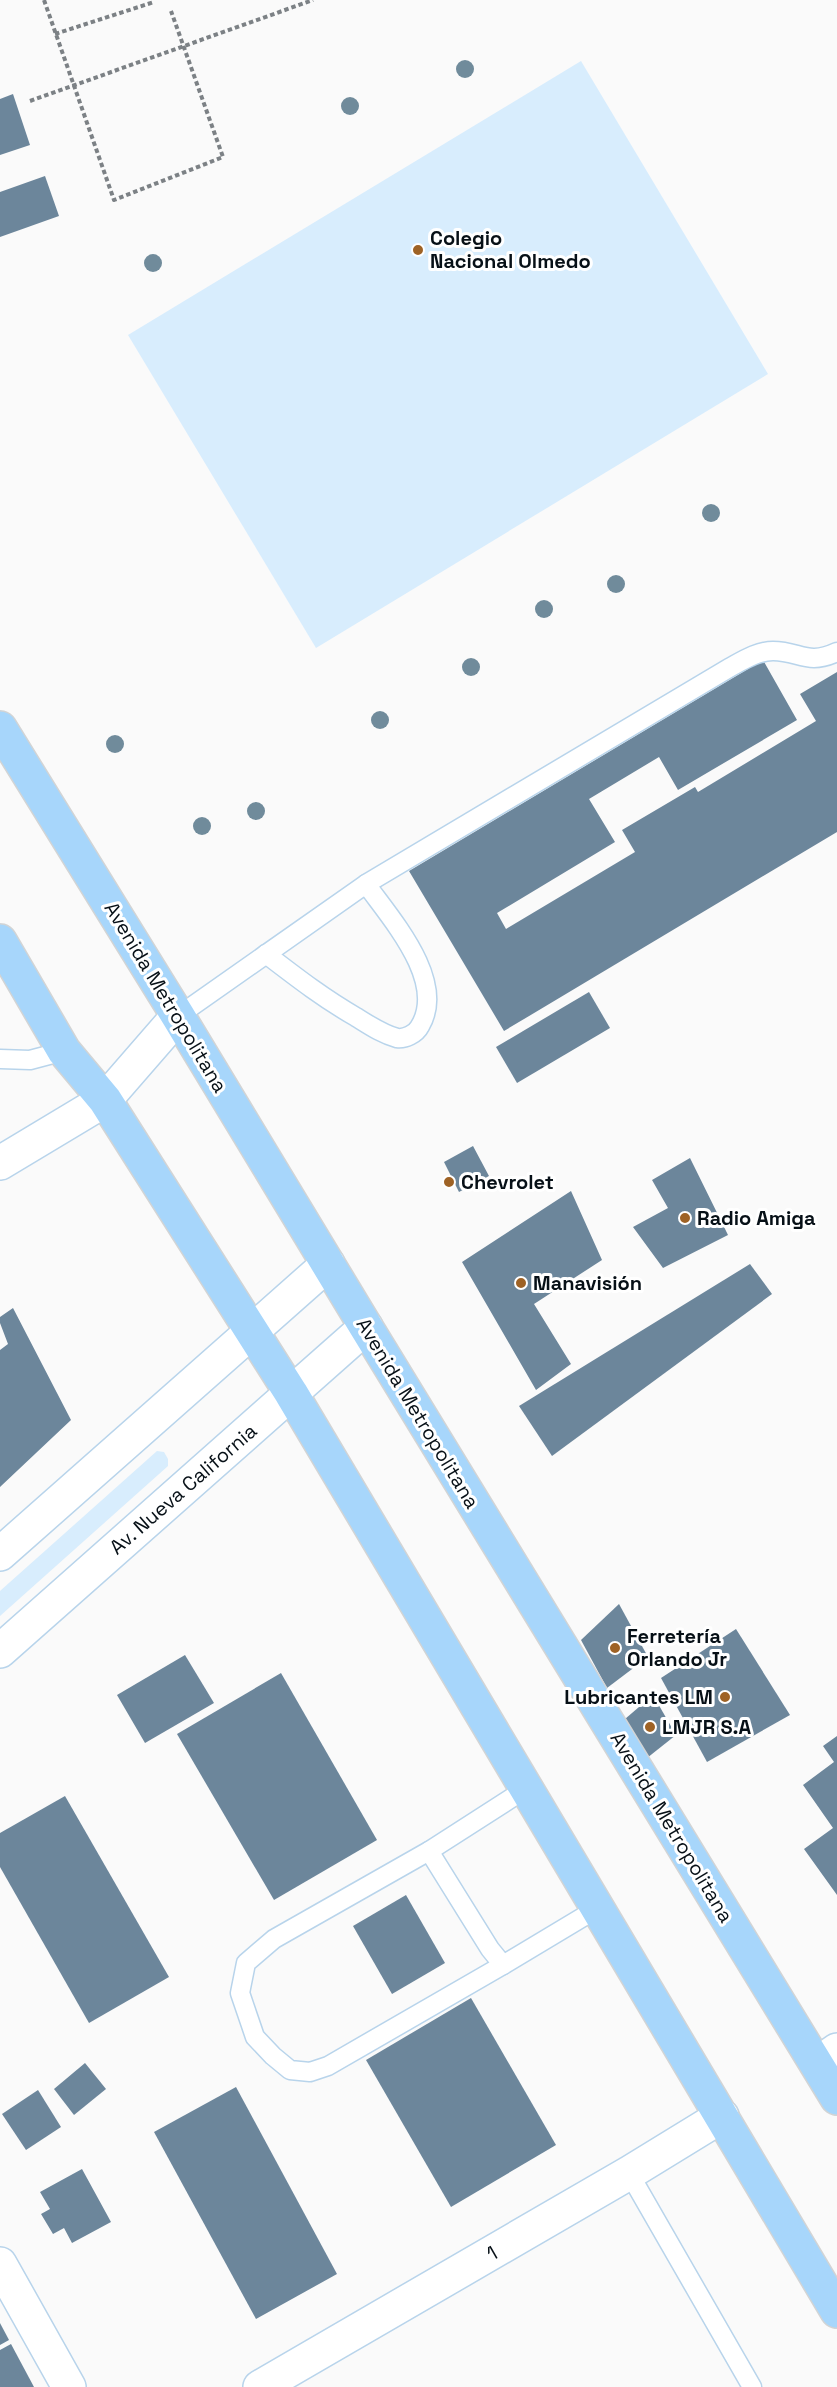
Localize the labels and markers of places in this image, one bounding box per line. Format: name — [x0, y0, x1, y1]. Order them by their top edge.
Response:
place label: Colegio Nacional Olmedo — [430, 225, 591, 274]
marker: Colegio Nacional Olmedo — [411, 243, 425, 257]
place label: Chevrolet — [461, 1169, 554, 1195]
marker: Chevrolet — [442, 1175, 456, 1189]
place label: Radio Amiga — [697, 1205, 816, 1231]
marker: Radio Amiga — [678, 1211, 692, 1225]
place label: Manavisión — [533, 1270, 642, 1296]
marker: Manavisión — [514, 1276, 528, 1290]
place label: Ferretería Orlando Jr — [627, 1623, 727, 1672]
marker: Ferretería Orlando Jr — [608, 1641, 622, 1655]
place label: Lubricantes LM — [564, 1684, 713, 1710]
marker: Lubricantes LM — [718, 1690, 732, 1704]
place label: LMJR S.A — [662, 1714, 751, 1740]
marker: LMJR S.A — [643, 1720, 657, 1734]

